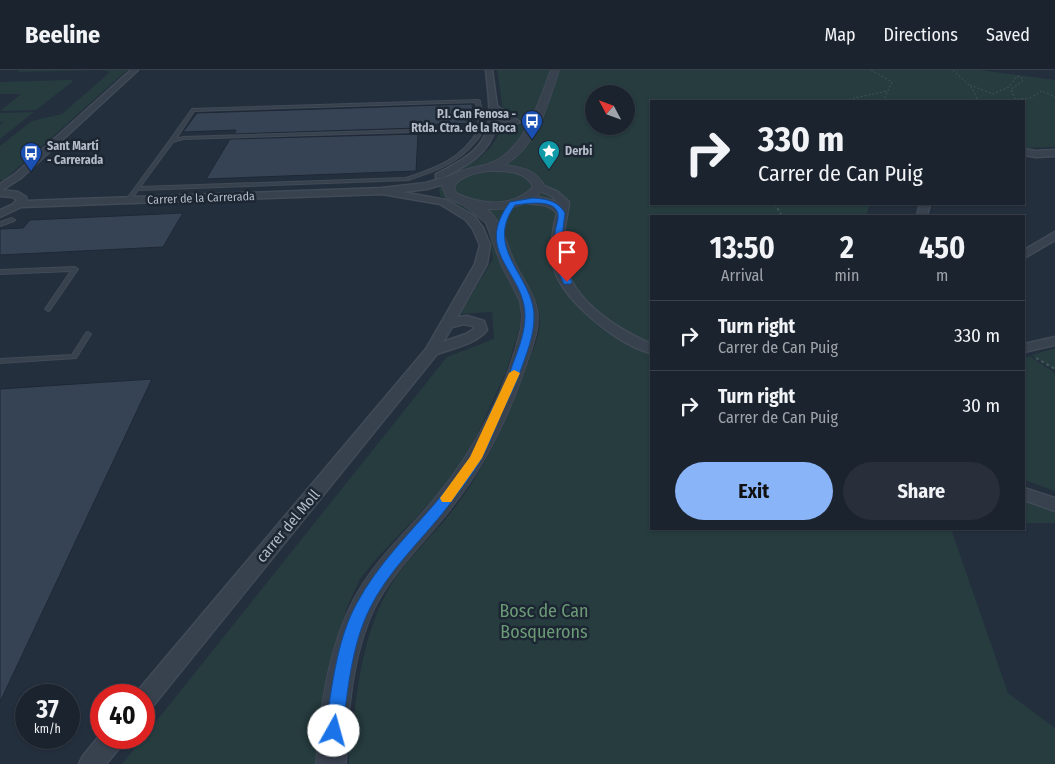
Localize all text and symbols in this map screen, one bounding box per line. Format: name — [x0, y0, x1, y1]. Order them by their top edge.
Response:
text: Beeline — [25, 21, 100, 49]
text: Map — [824, 24, 856, 46]
text: Directions — [884, 24, 958, 46]
text: Saved — [986, 24, 1030, 46]
north arrow — [585, 85, 635, 135]
map controls — [585, 85, 635, 135]
place label: P.I. Can Fenosa - Rtda. Ctra. de la Roca — [411, 107, 516, 135]
bus stop icon: P.I. Can Fenosa - Rtda. Ctra. de la Roca — [520, 109, 544, 140]
text: 330 m — [758, 118, 844, 160]
icon: right — [675, 120, 740, 185]
place label: Sant Martí - Carrerada — [47, 139, 103, 167]
place icon: Derbi — [537, 139, 561, 170]
bus stop icon: Sant Martí - Carrerada — [19, 141, 43, 172]
place label: Derbi — [565, 144, 592, 158]
text: Carrer de Can Puig — [758, 160, 923, 187]
street label: Carrer de la Carrerada — [147, 189, 255, 207]
text: 13:50 — [710, 230, 775, 266]
text: 2 — [840, 230, 854, 266]
text: 450 — [919, 230, 965, 266]
pin — [546, 231, 588, 282]
icon: arrive — [553, 238, 581, 266]
text: Arrival — [721, 266, 763, 285]
text: min — [835, 266, 859, 285]
text: m — [936, 266, 948, 285]
text: Turn right — [718, 315, 795, 338]
icon: right — [675, 322, 703, 350]
text: 330 m — [954, 324, 1000, 347]
text: Carrer de Can Puig — [718, 338, 838, 357]
text: Turn right — [718, 385, 795, 408]
icon: right — [675, 392, 703, 420]
text: 30 m — [962, 394, 1000, 417]
text: Carrer de Can Puig — [718, 408, 838, 427]
button: Exit — [675, 462, 833, 520]
button: Share — [843, 462, 1000, 520]
street label: carrer del Moll — [252, 486, 324, 566]
park label: Bosc de Can Bosquerons — [500, 600, 588, 643]
speed limit sign: 40 — [90, 684, 155, 749]
text: 37 — [36, 695, 59, 725]
position arrow — [307, 704, 359, 756]
text: km/h — [34, 722, 61, 736]

